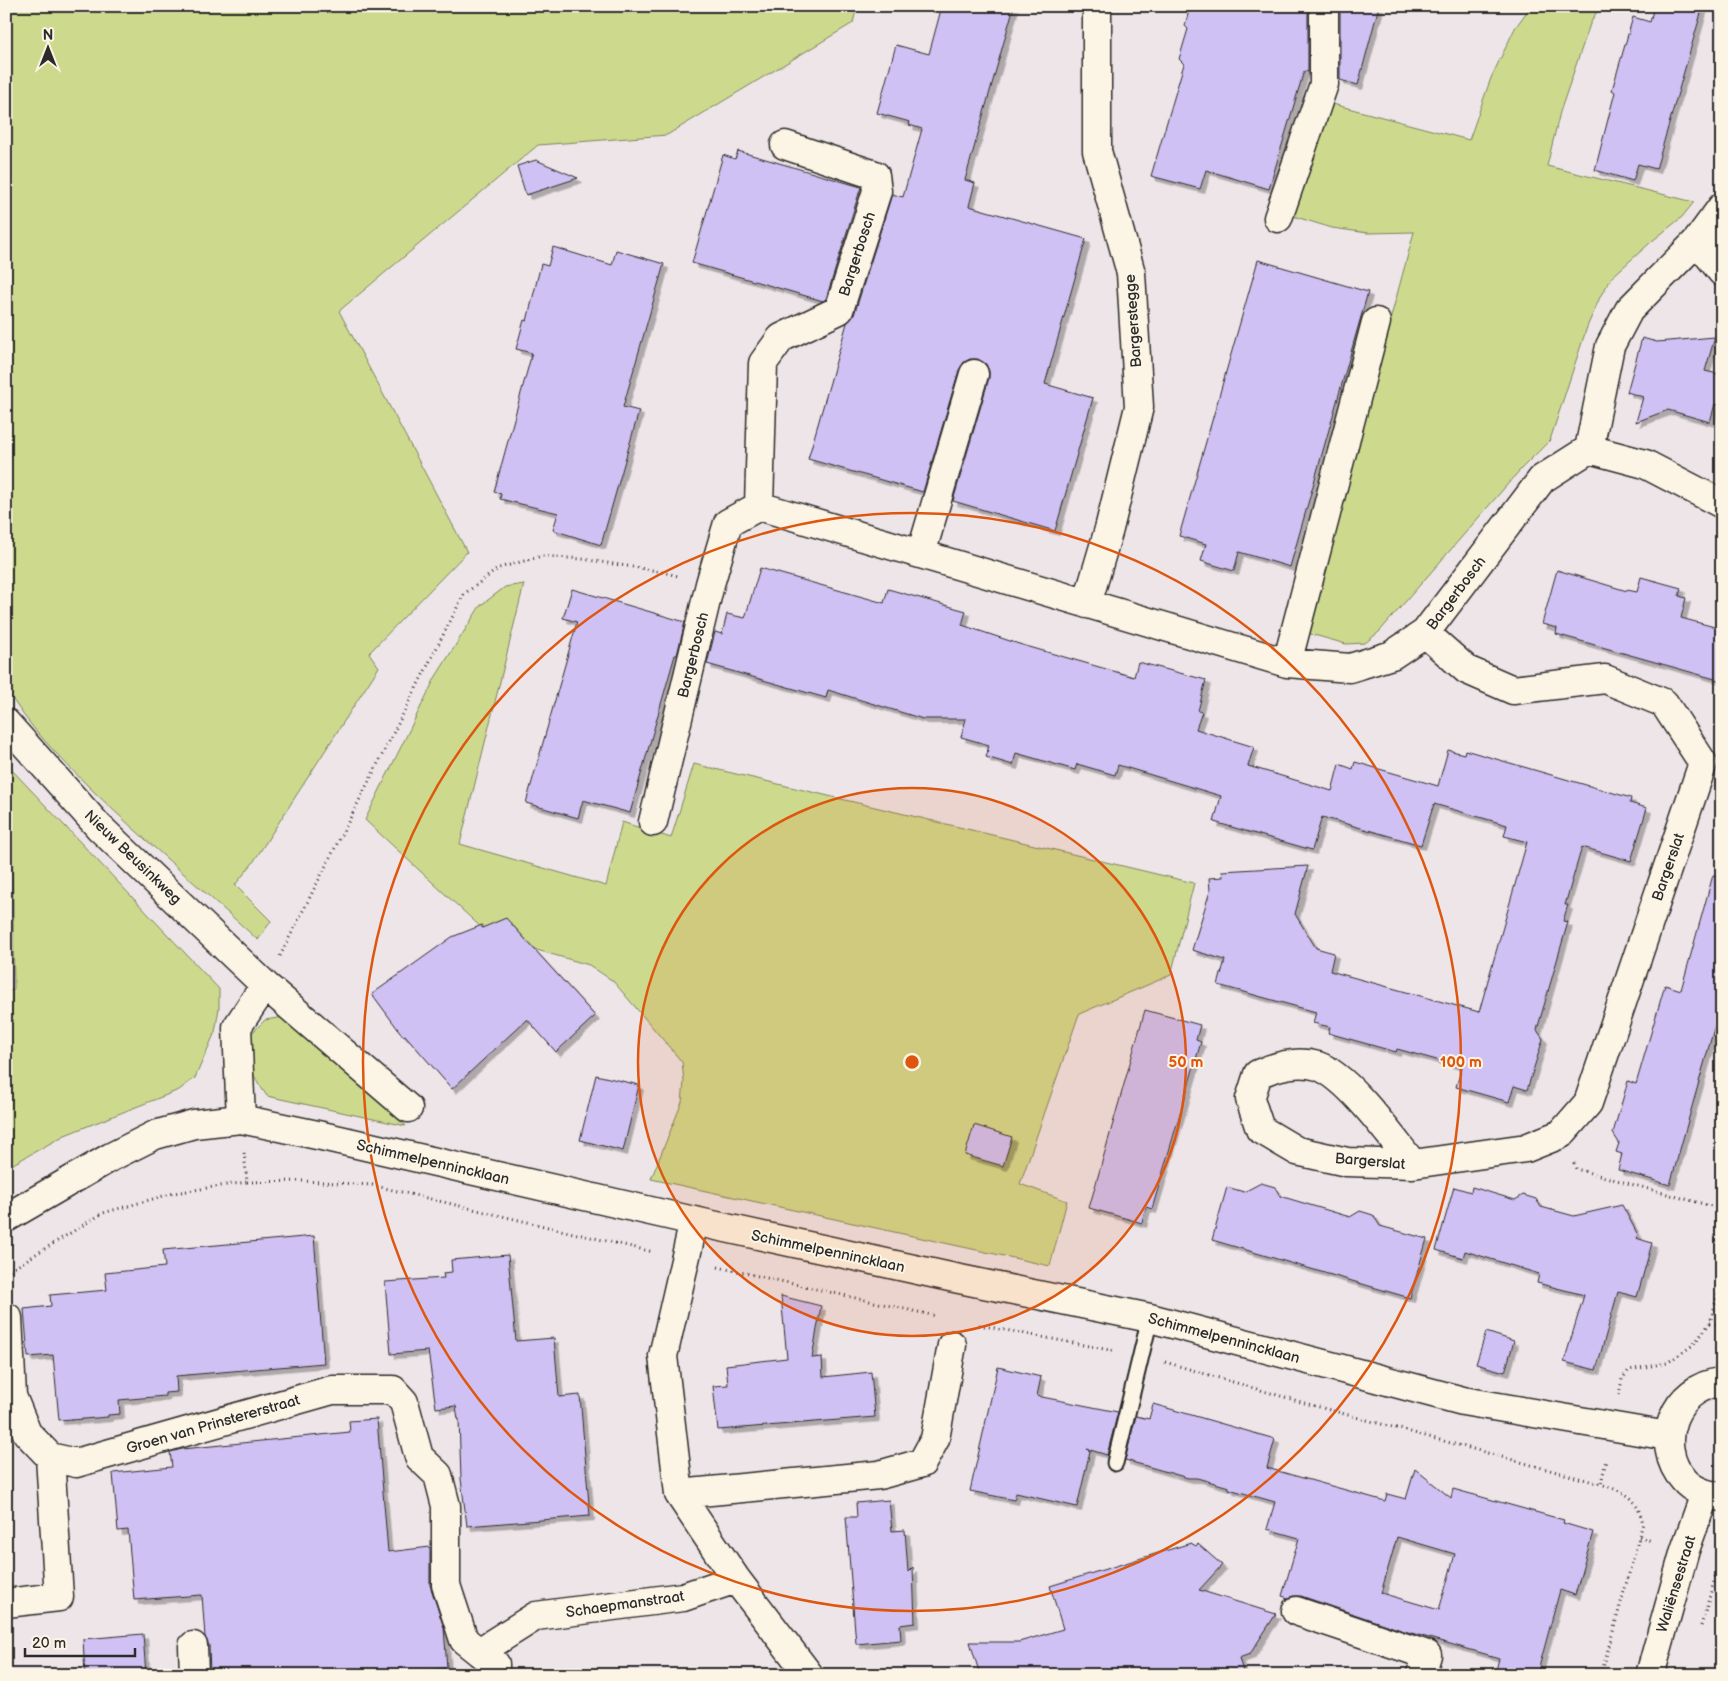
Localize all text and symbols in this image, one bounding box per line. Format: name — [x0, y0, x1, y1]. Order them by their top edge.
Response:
north arrow — [22, 22, 72, 72]
text: N — [43, 27, 53, 44]
street label: Bargerbosch — [835, 210, 880, 299]
street label: Bargerstegge — [1121, 274, 1146, 368]
street label: Bargerbosch — [1422, 553, 1490, 634]
street label: Bargerbosch — [674, 610, 713, 700]
street label: Nieuw Beusinkweg — [80, 806, 185, 909]
street label: Bargerslat — [1648, 830, 1689, 904]
centre of rings — [903, 1053, 921, 1071]
text: 50 m — [1169, 1053, 1204, 1072]
text: 100 m — [1440, 1053, 1482, 1072]
street label: Schimmelpennincklaan — [355, 1136, 511, 1189]
street label: Bargerslat — [1334, 1149, 1406, 1174]
street label: Schimmelpennincklaan — [749, 1226, 906, 1277]
street label: Schimmelpennincklaan — [1146, 1309, 1302, 1368]
street label: Groen van Prinstererstraat — [124, 1390, 303, 1458]
street label: Waliënsestraat — [1653, 1533, 1700, 1635]
street label: Schaepmanstraat — [565, 1587, 686, 1622]
scale bar — [25, 1626, 135, 1658]
text: 20 m — [32, 1634, 66, 1653]

